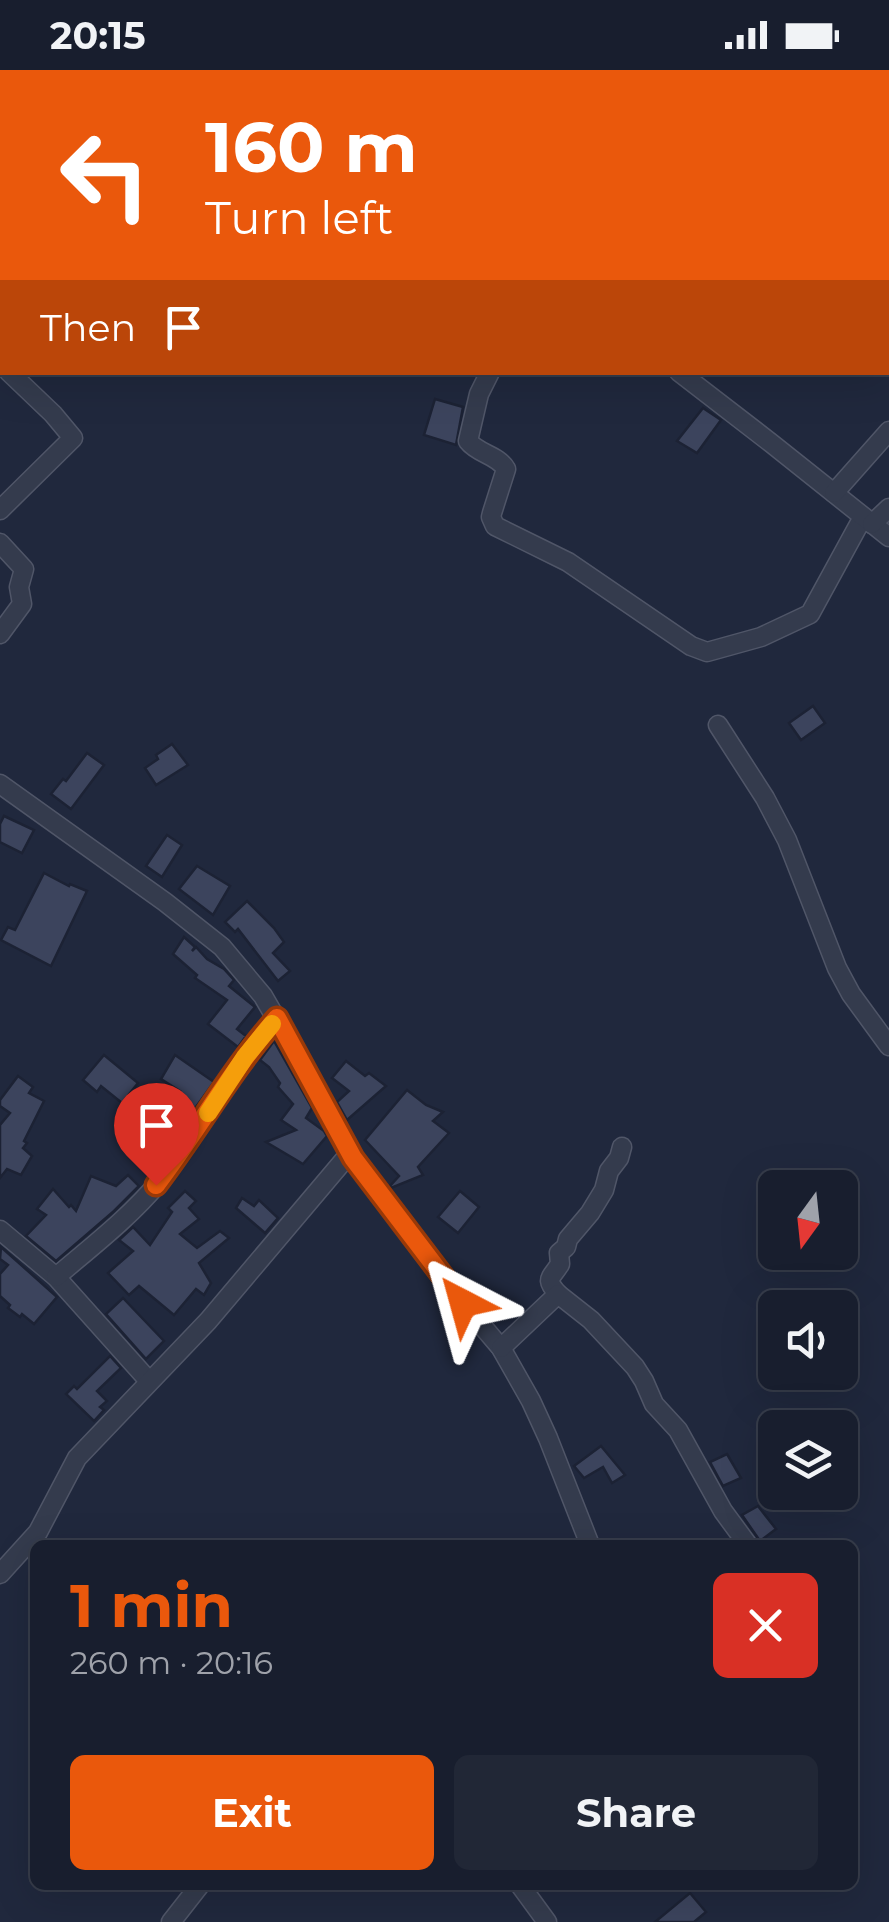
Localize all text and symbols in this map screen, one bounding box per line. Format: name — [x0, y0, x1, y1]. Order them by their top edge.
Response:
text: 20:15 — [50, 12, 146, 59]
text: 160 m — [205, 104, 418, 190]
icon: left — [40, 110, 170, 240]
text: Turn left — [205, 190, 393, 245]
icon: arrive — [156, 300, 211, 355]
text: Then — [40, 304, 136, 351]
pin — [114, 1083, 199, 1186]
icon: arrive — [129, 1098, 184, 1153]
north arrow — [758, 1170, 858, 1270]
map controls — [758, 1170, 858, 1510]
position arrow — [411, 1251, 515, 1355]
button: sound — [758, 1290, 858, 1390]
button: layers — [758, 1410, 858, 1510]
text: 1 min — [70, 1569, 233, 1642]
button: close — [713, 1573, 818, 1678]
text: 260 m · 20:16 — [70, 1643, 273, 1682]
button: Exit — [70, 1755, 434, 1870]
button: Share — [454, 1755, 818, 1870]

